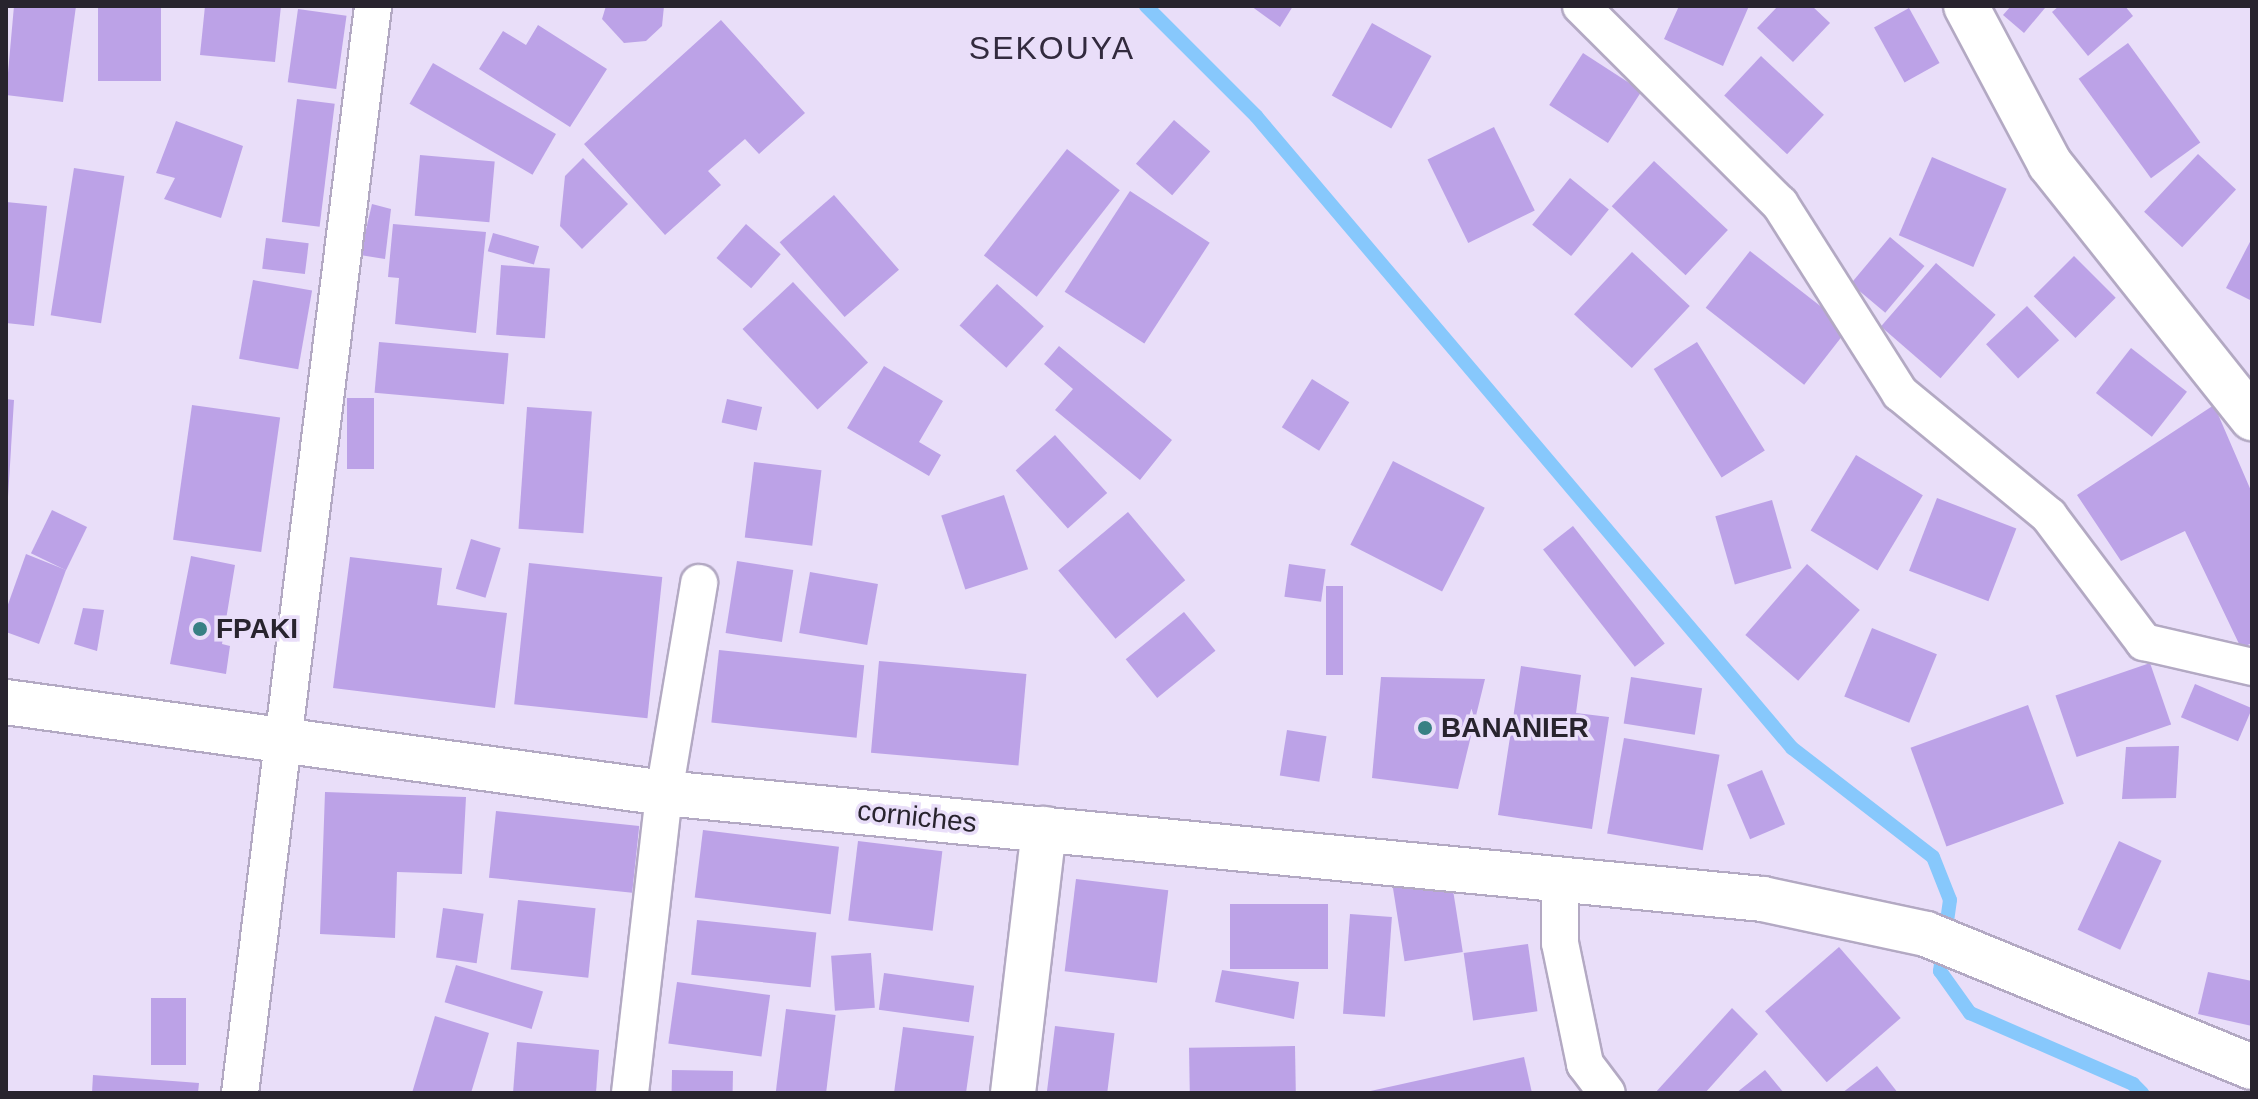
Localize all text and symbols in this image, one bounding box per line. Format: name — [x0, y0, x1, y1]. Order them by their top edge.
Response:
district label: SEKOUYA — [969, 29, 1135, 67]
place label: FPAKI — [216, 612, 298, 646]
marker: FPAKI — [191, 620, 209, 638]
place label: BANANIER — [1441, 711, 1589, 745]
marker: BANANIER — [1416, 719, 1434, 737]
street label: corniches — [856, 794, 978, 840]

